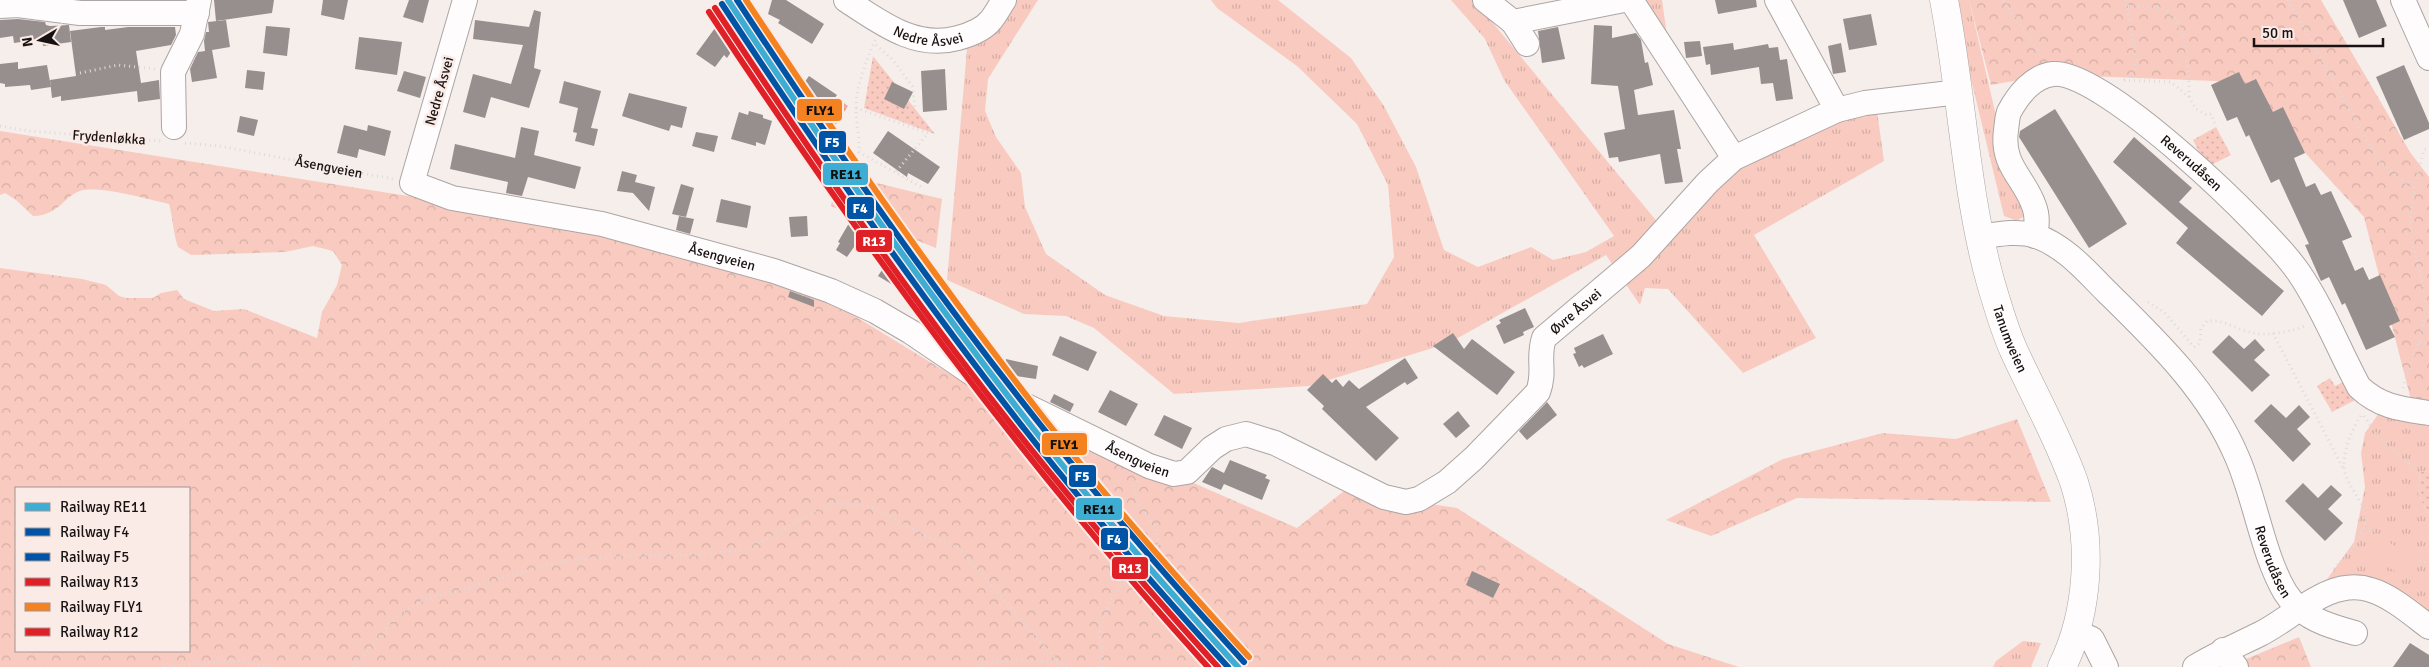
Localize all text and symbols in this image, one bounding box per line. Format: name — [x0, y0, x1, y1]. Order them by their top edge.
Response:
north arrow — [15, 15, 65, 65]
scale bar — [2254, 15, 2383, 47]
street label: Nedre Åsvei — [891, 22, 965, 50]
text: 50 m — [2262, 24, 2293, 42]
text: N — [18, 36, 37, 48]
street label: Nedre Åsvei — [422, 55, 457, 127]
line badge: FLY1 — [796, 98, 843, 122]
text: FLY1 — [806, 102, 835, 119]
street label: Frydenløkka — [72, 126, 146, 149]
line badge: F5 — [818, 130, 847, 154]
street label: Reverudåsen — [2157, 131, 2226, 195]
text: F5 — [824, 134, 840, 151]
street label: Åsengveien — [294, 153, 364, 182]
line badge: RE11 — [822, 162, 869, 186]
text: RE11 — [830, 166, 862, 183]
line badge: F4 — [846, 196, 875, 220]
text: F4 — [852, 200, 868, 217]
line badge: R13 — [855, 229, 893, 253]
text: R13 — [862, 233, 886, 250]
street label: Åsengveien — [687, 240, 757, 275]
street label: Øvre Åsvei — [1547, 285, 1605, 338]
street label: Tanumveien — [1989, 303, 2031, 375]
line badge: FLY1 — [1041, 432, 1088, 456]
text: FLY1 — [1050, 436, 1079, 453]
street label: Åsengveien — [1103, 438, 1172, 481]
line badge: F5 — [1068, 464, 1097, 488]
text: F5 — [1074, 468, 1090, 485]
legend — [15, 487, 190, 652]
line badge: RE11 — [1075, 497, 1123, 521]
text: Railway RE11 — [60, 498, 147, 516]
text: RE11 — [1083, 501, 1115, 518]
text: Railway F4 — [60, 523, 129, 541]
street label: Reverudåsen — [2251, 524, 2295, 601]
line badge: F4 — [1100, 527, 1129, 551]
text: F4 — [1106, 531, 1122, 548]
text: Railway F5 — [60, 548, 129, 566]
line badge: R13 — [1111, 556, 1149, 580]
text: R13 — [1118, 560, 1142, 577]
text: Railway R13 — [60, 573, 139, 591]
text: Railway FLY1 — [60, 598, 143, 616]
text: Railway R12 — [60, 623, 139, 641]

